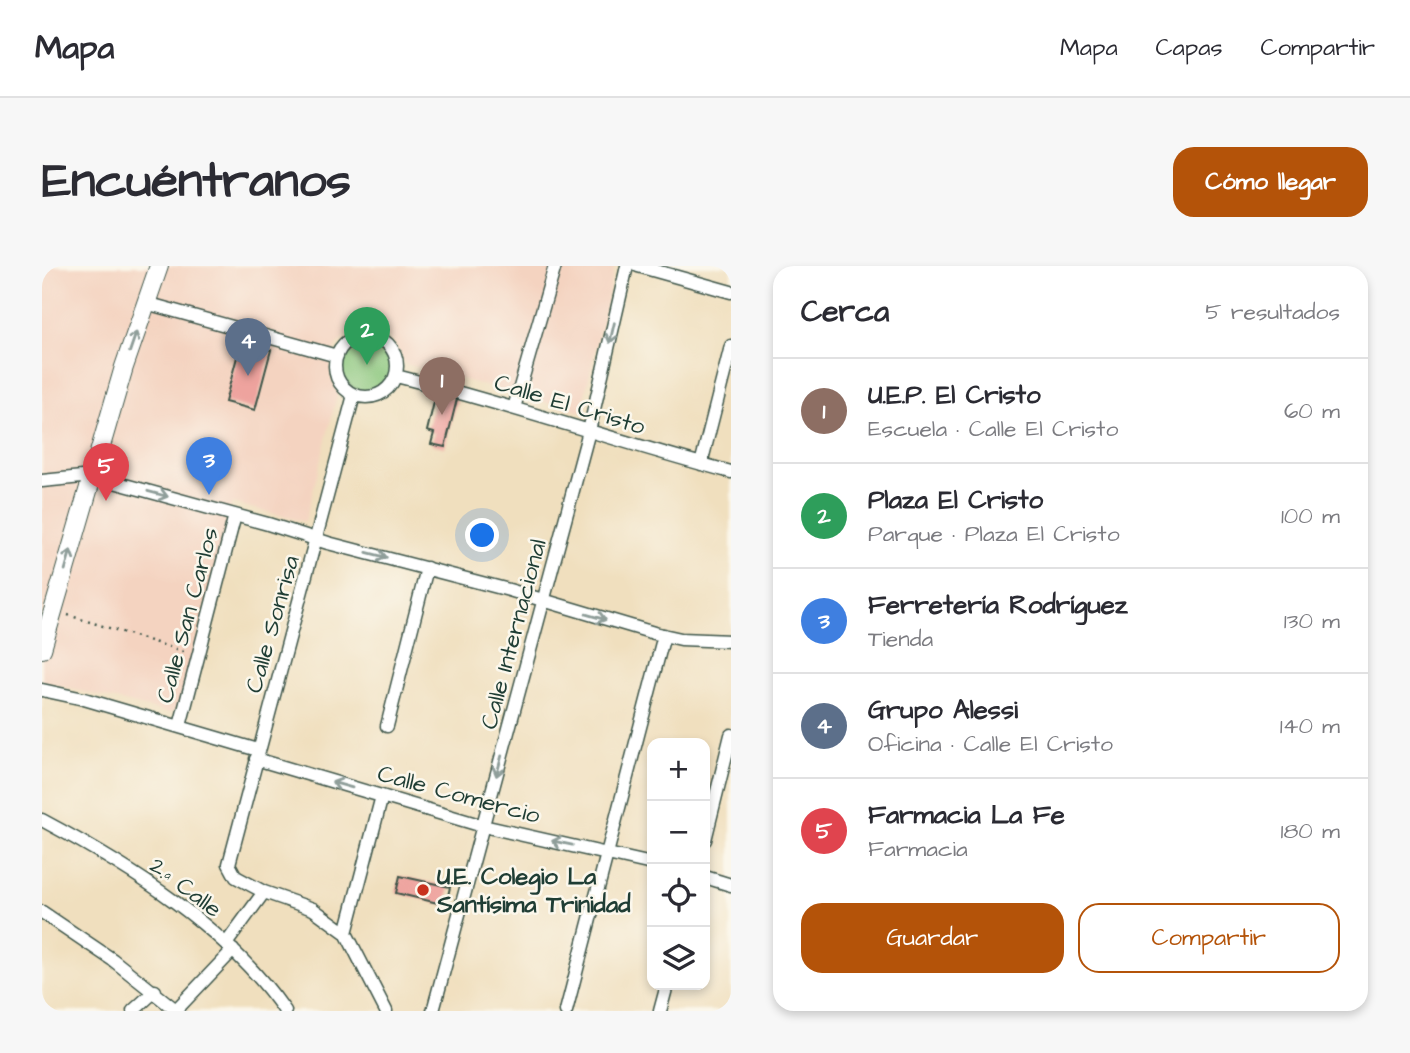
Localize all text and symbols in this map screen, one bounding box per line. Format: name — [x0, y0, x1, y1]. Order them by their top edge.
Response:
text: Mapa — [35, 25, 114, 71]
text: Mapa — [1060, 31, 1118, 65]
text: Capas — [1156, 31, 1222, 65]
text: Compartir — [1260, 31, 1375, 65]
button: Cómo llegar — [1173, 147, 1368, 217]
text: Encuéntranos — [42, 148, 351, 216]
text: Cerca — [801, 291, 889, 333]
text: 5 resultados — [1205, 296, 1340, 328]
pin: 2 — [344, 307, 390, 365]
pin: 4 — [225, 318, 271, 376]
one-way arrow — [605, 321, 618, 343]
one-way arrow — [127, 332, 140, 353]
pin: 1 — [419, 357, 465, 415]
street label: Calle El Cristo — [490, 366, 650, 444]
text: U.E.P. El Cristo — [868, 377, 1041, 413]
text: 1 — [823, 395, 825, 427]
text: 60 m — [1284, 395, 1340, 427]
text: Escuela · Calle El Cristo — [868, 413, 1118, 445]
pin: 3 — [186, 437, 232, 495]
pin: 5 — [83, 443, 129, 501]
text: Plaza El Cristo — [868, 482, 1043, 518]
one-way arrow — [146, 488, 169, 501]
text: 2 — [817, 500, 831, 532]
text: 100 m — [1281, 500, 1340, 532]
your location — [465, 518, 499, 552]
text: Parque · Plaza El Cristo — [868, 518, 1120, 550]
street label: Calle San Carlos — [148, 524, 228, 707]
street label: Calle Internacional — [472, 535, 556, 733]
one-way arrow — [62, 549, 75, 571]
one-way arrow — [365, 549, 388, 562]
street label: Calle Sonrisa — [237, 552, 309, 697]
text: Ferretería Rodríguez — [868, 587, 1128, 623]
text: 3 — [818, 605, 830, 637]
text: 130 m — [1284, 605, 1340, 637]
one-way arrow — [584, 611, 607, 624]
text: Tienda — [868, 623, 933, 655]
text: Grupo Alessi — [868, 692, 1018, 728]
text: 4 — [816, 710, 832, 742]
text: 140 m — [1280, 710, 1340, 742]
text: Oficina · Calle El Cristo — [868, 728, 1113, 760]
map controls — [647, 738, 710, 990]
button: + — [647, 738, 710, 801]
one-way arrow — [492, 754, 505, 777]
street label: Calle Comercio — [374, 757, 544, 833]
one-way arrow — [331, 777, 353, 790]
text: Farmacia La Fe — [868, 797, 1065, 833]
button: − — [647, 801, 710, 864]
text: 5 — [816, 815, 832, 847]
text: 180 m — [1281, 815, 1340, 847]
text: Farmacia — [868, 833, 968, 865]
one-way arrow — [551, 835, 574, 849]
street label: 2.ª Calle — [142, 849, 229, 926]
place label: U.E. Colegio La Santísima Trinidad — [436, 860, 631, 922]
button: locate — [647, 864, 710, 927]
marker: U.E. Colegio La Santísima Trinidad — [415, 882, 431, 898]
button: Guardar — [801, 903, 1064, 973]
button: Compartir — [1078, 903, 1340, 973]
button: layers — [647, 927, 710, 990]

